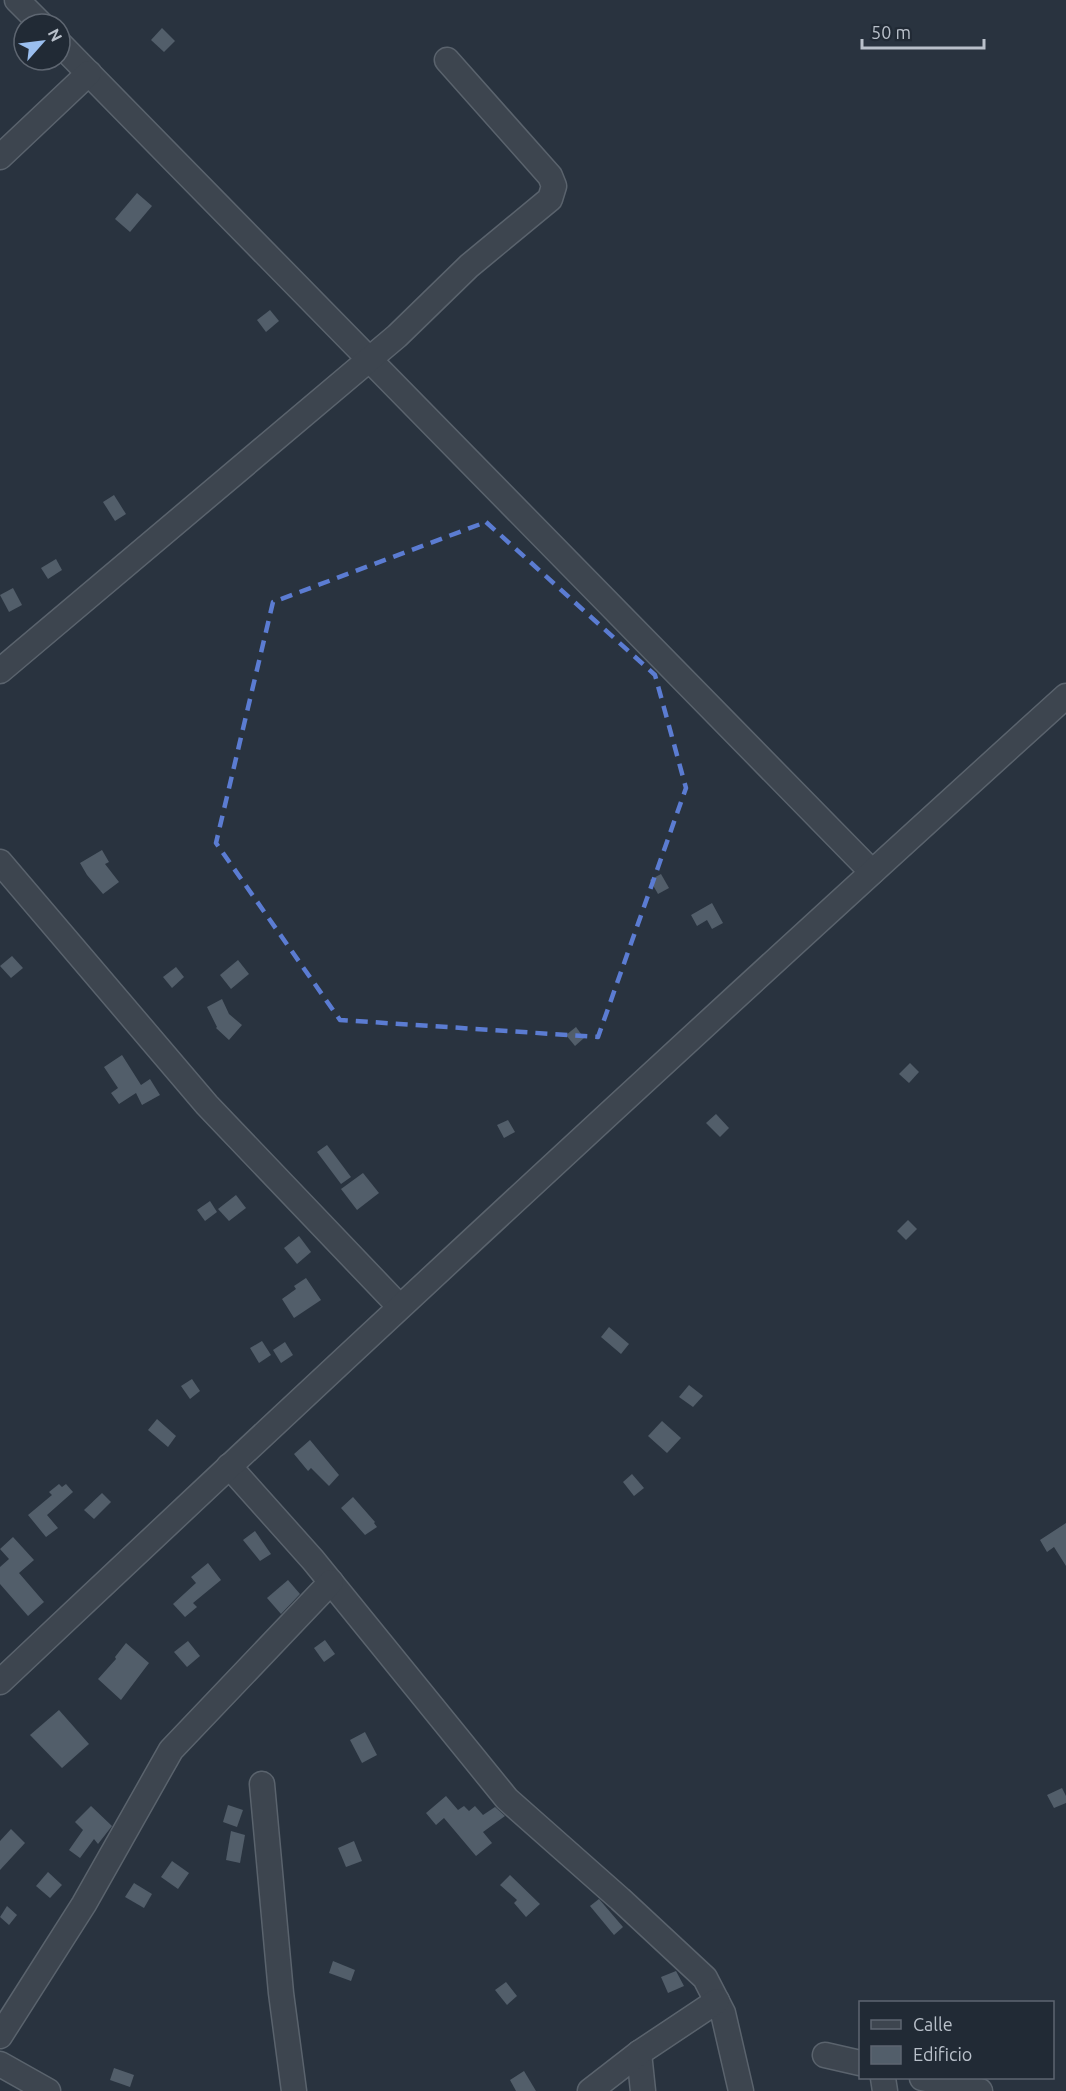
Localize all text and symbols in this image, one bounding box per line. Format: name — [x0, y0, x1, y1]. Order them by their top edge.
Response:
north arrow — [12, 12, 72, 72]
scale bar — [862, 12, 984, 50]
text: 50 m — [871, 22, 911, 42]
text: N — [44, 25, 66, 44]
legend — [859, 2001, 1054, 2079]
text: Calle — [913, 2014, 953, 2034]
text: Edificio — [913, 2044, 972, 2064]

